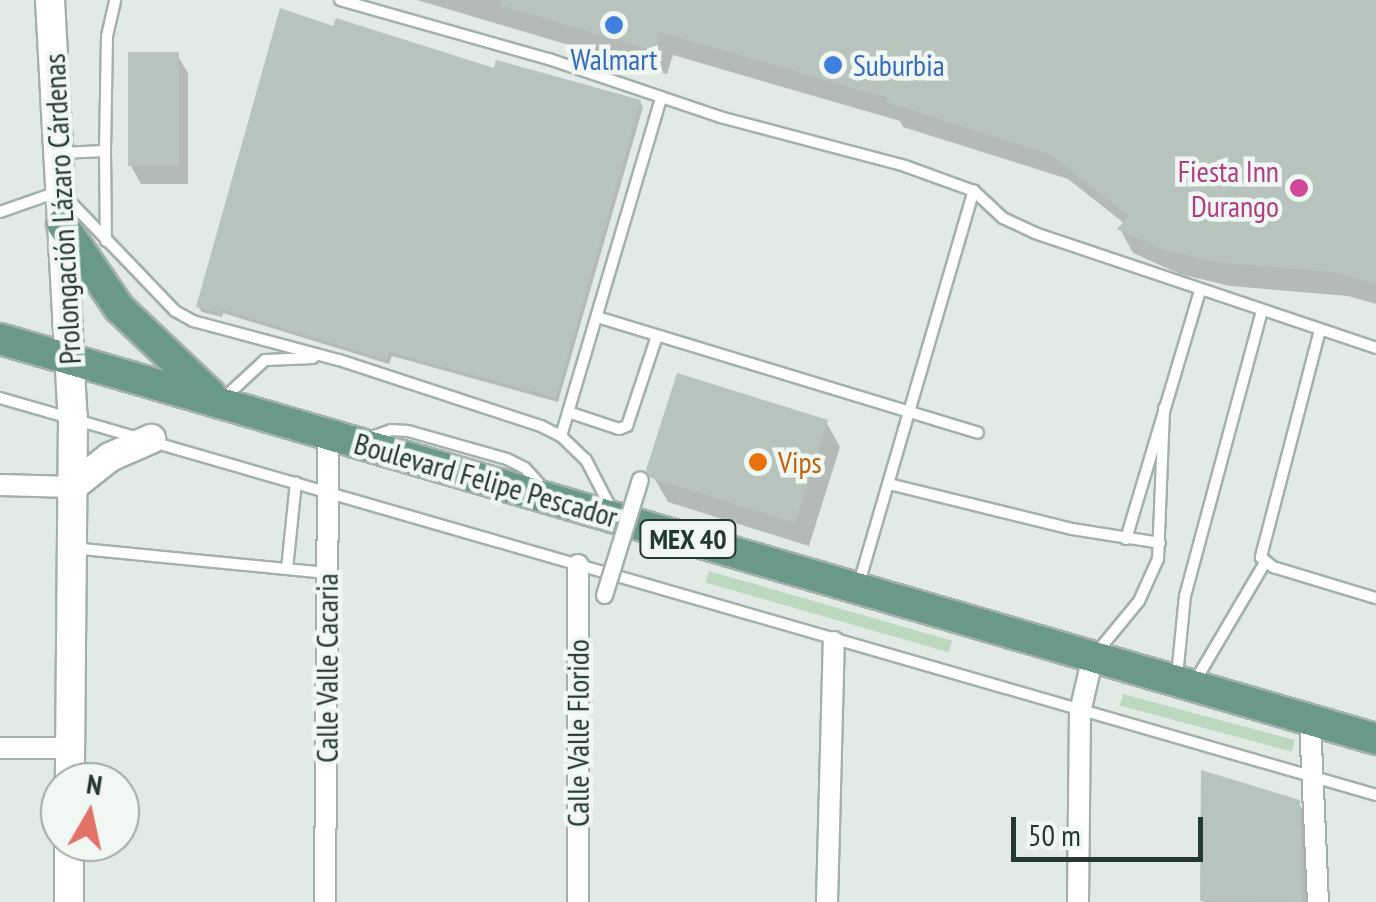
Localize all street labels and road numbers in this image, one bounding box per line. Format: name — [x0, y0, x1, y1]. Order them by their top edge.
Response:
street label: Prolongación Lázaro Cárdenas — [36, 53, 88, 365]
street label: Boulevard Felipe Pescador — [350, 425, 622, 535]
road number: MEX 40 — [638, 516, 738, 562]
street label: Calle Valle Cacaria — [309, 573, 345, 763]
street label: Calle Valle Florido — [560, 639, 596, 827]

